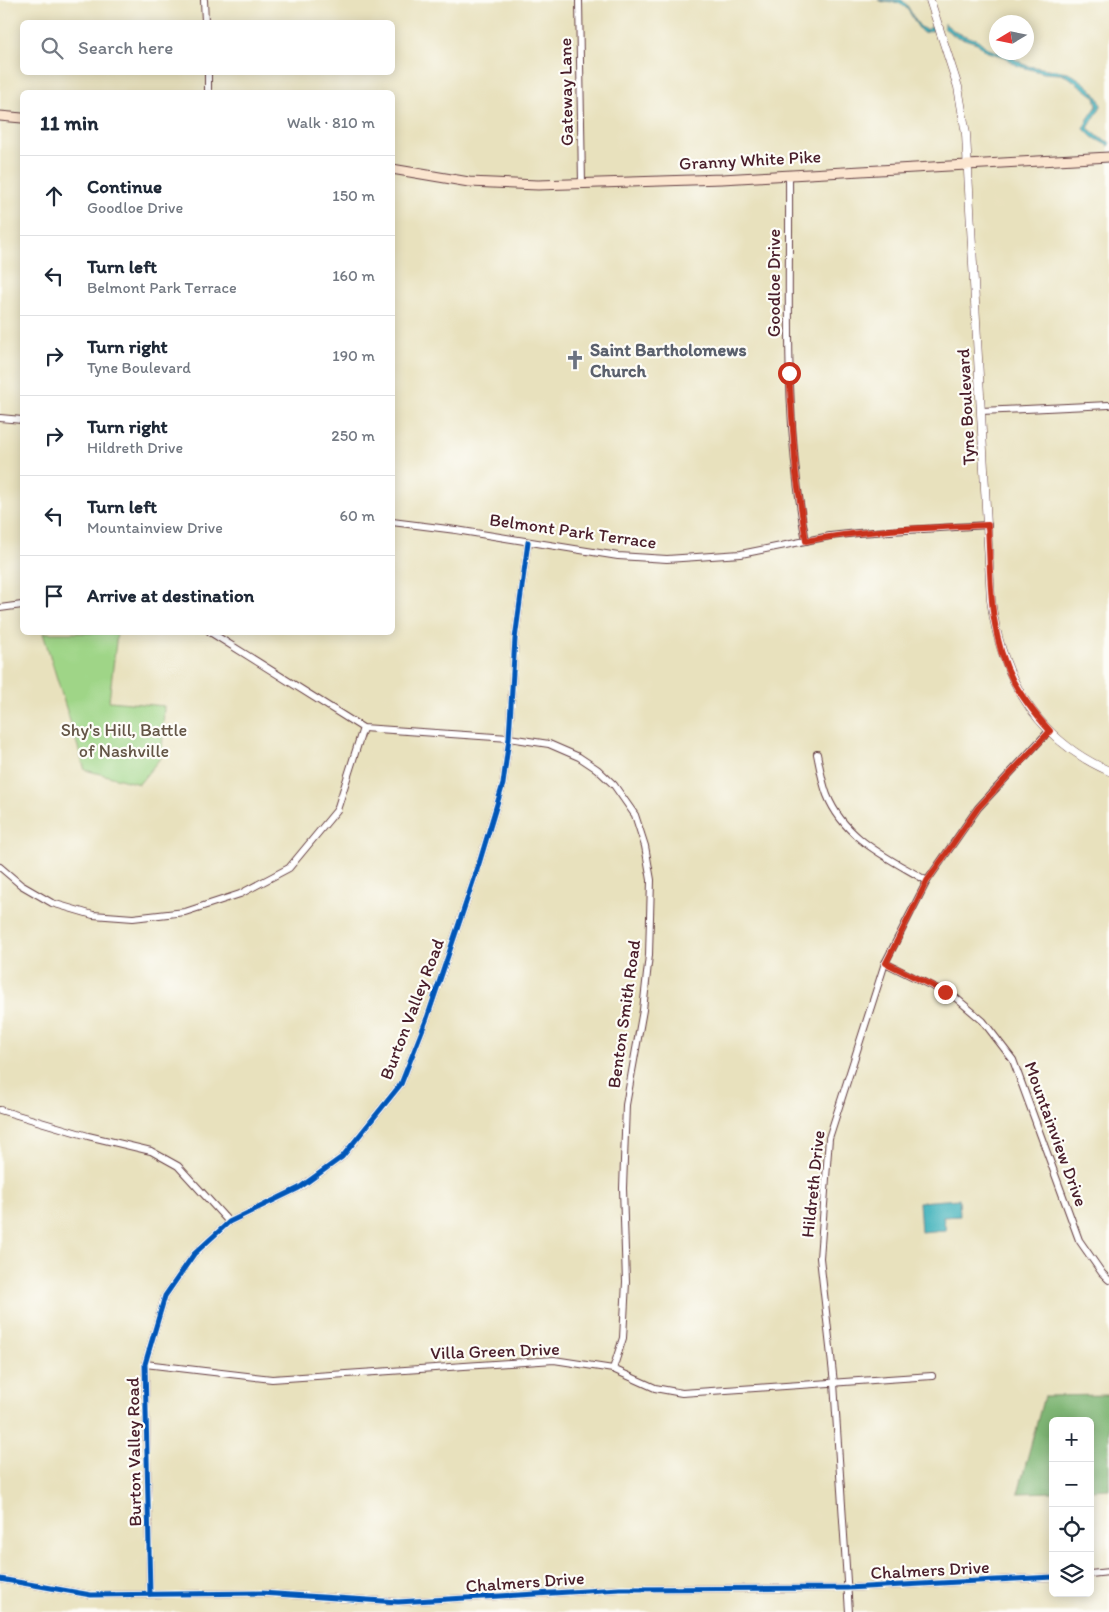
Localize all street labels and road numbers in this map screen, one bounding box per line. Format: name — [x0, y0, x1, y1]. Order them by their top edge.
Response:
street label: Gateway Lane — [554, 38, 578, 146]
street label: Granny White Pike — [678, 145, 822, 175]
street label: Goodloe Drive — [763, 229, 785, 337]
street label: Tyne Boulevard — [952, 348, 980, 466]
street label: Belmont Park Terrace — [488, 508, 658, 554]
street label: Burton Valley Road — [375, 935, 449, 1083]
street label: Benton Smith Road — [603, 938, 645, 1090]
street label: Mountainview Drive — [1020, 1058, 1092, 1210]
street label: Hildreth Drive — [796, 1129, 830, 1239]
street label: Villa Green Drive — [430, 1338, 560, 1364]
street label: Burton Valley Road — [122, 1377, 146, 1527]
street label: Chalmers Drive — [870, 1556, 990, 1584]
street label: Chalmers Drive — [465, 1567, 585, 1597]

